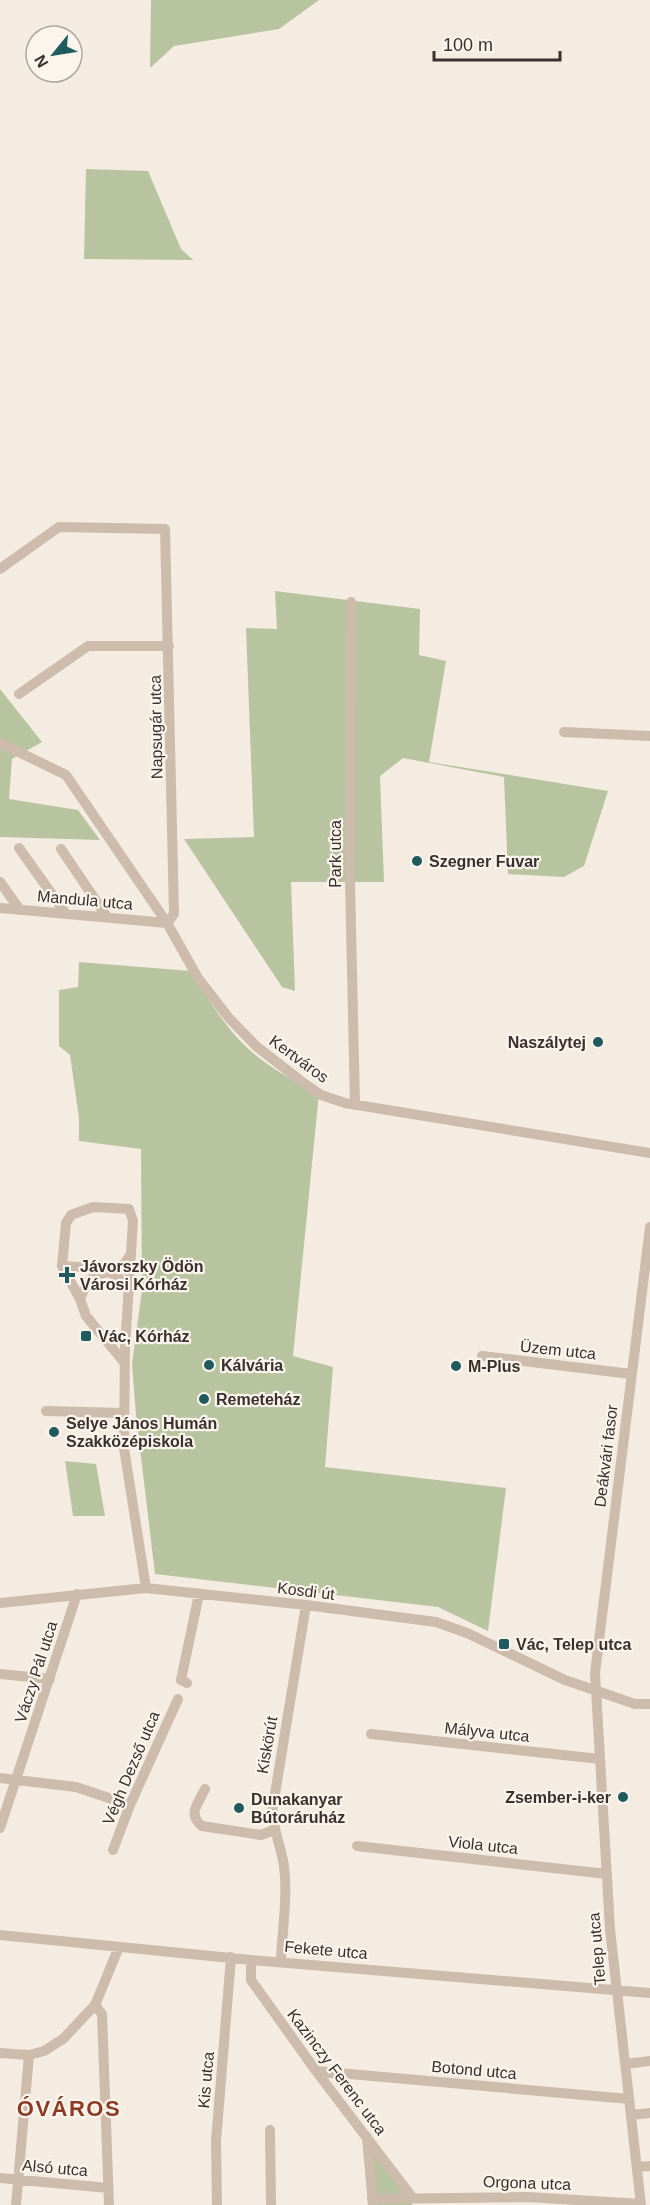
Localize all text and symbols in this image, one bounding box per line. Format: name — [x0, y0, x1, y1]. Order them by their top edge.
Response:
north arrow — [24, 24, 84, 84]
scale bar — [434, 24, 560, 62]
text: 100 m — [443, 35, 493, 55]
text: N — [31, 52, 52, 71]
street label: Napsugár utca — [147, 675, 165, 779]
street label: Park utca — [327, 820, 344, 888]
place label: Szegner Fuvar — [429, 853, 539, 870]
marker: Szegner Fuvar — [410, 854, 424, 868]
street label: Mandula utca — [36, 887, 134, 913]
street label: Kertváros — [266, 1032, 332, 1086]
place label: Naszálytej — [508, 1034, 586, 1051]
marker: Naszálytej — [591, 1035, 605, 1049]
place label: Jávorszky Ödön Városi Kórház — [80, 1257, 204, 1293]
marker: Jávorszky Ödön Városi Kórház — [58, 1266, 76, 1284]
place label: Vác, Kórház — [98, 1328, 190, 1345]
marker: Vác, Kórház — [79, 1329, 93, 1343]
street label: Üzem utca — [519, 1338, 597, 1362]
place label: Kálvária — [221, 1357, 283, 1374]
marker: Kálvária — [202, 1358, 216, 1372]
place label: M-Plus — [468, 1358, 521, 1375]
marker: M-Plus — [449, 1359, 463, 1373]
place label: Remeteház — [216, 1391, 300, 1408]
marker: Remeteház — [197, 1392, 211, 1406]
street label: Deákvári fasor — [591, 1403, 621, 1508]
place label: Selye János Humán Szakközépiskola — [66, 1415, 217, 1450]
marker: Selye János Humán Szakközépiskola — [47, 1425, 61, 1439]
street label: Kosdi út — [276, 1579, 336, 1603]
street label: Váczy Pál utca — [12, 1619, 60, 1725]
place label: Vác, Telep utca — [516, 1636, 631, 1653]
marker: Vác, Telep utca — [497, 1637, 511, 1651]
street label: Végh Dezső utca — [99, 1709, 163, 1827]
street label: Kiskörút — [254, 1715, 280, 1775]
street label: Mályva utca — [444, 1719, 530, 1745]
place label: Zsember-i-ker — [505, 1789, 611, 1806]
marker: Zsember-i-ker — [616, 1790, 630, 1804]
place label: Dunakanyar Bútoráruház — [251, 1791, 345, 1826]
marker: Dunakanyar Bútoráruház — [232, 1801, 246, 1815]
street label: Viola utca — [447, 1833, 519, 1857]
street label: Telep utca — [585, 1912, 609, 1986]
street label: Fekete utca — [284, 1938, 368, 1962]
street label: Kazinczy Ferenc utca — [284, 2006, 390, 2138]
street label: Kis utca — [195, 2051, 217, 2109]
street label: Botond utca — [431, 2058, 517, 2082]
district label: ÓVÁROS — [17, 2096, 121, 2121]
street label: Alsó utca — [21, 2157, 89, 2179]
street label: Orgona utca — [483, 2173, 571, 2193]

